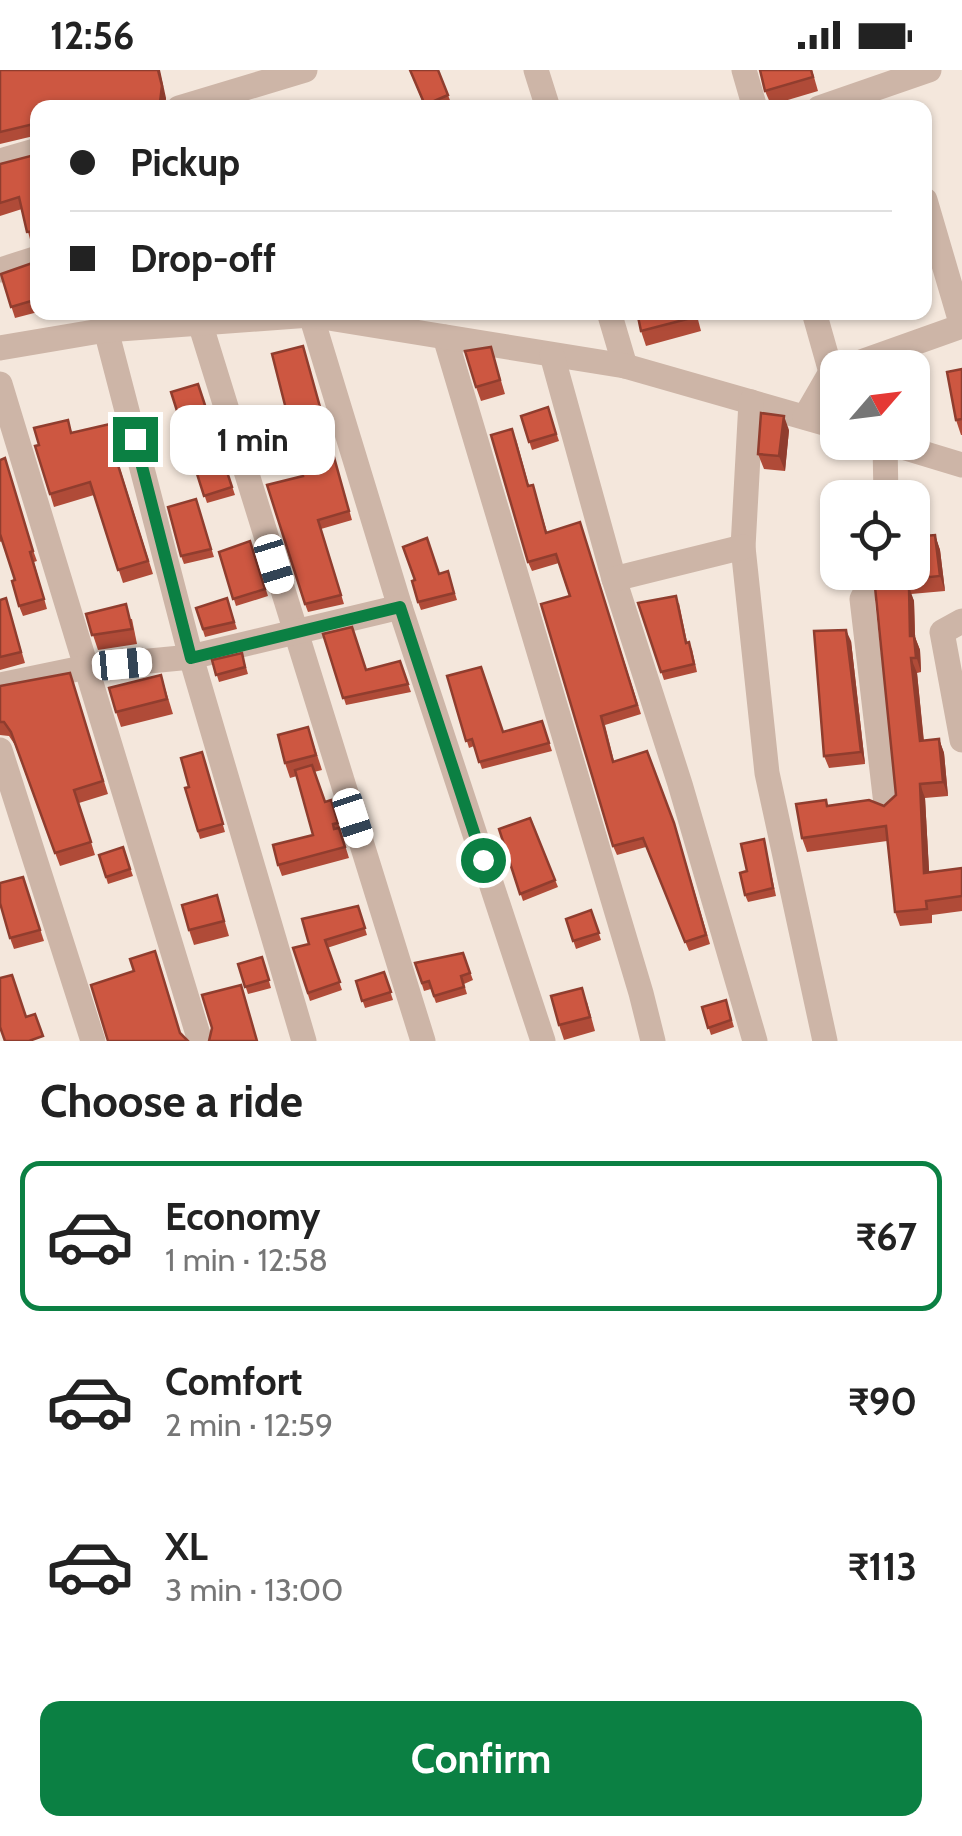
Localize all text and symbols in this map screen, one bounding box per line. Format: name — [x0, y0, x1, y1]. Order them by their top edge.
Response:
text: 12:56 — [50, 12, 134, 59]
text: Pickup — [130, 139, 240, 186]
text: Drop-off — [130, 235, 276, 282]
north arrow — [820, 350, 930, 460]
map controls — [820, 350, 930, 590]
callout: 1 min — [170, 404, 335, 474]
route end — [113, 417, 158, 462]
text: 1 min — [216, 420, 289, 459]
button: locate — [820, 480, 930, 590]
car — [251, 531, 297, 597]
car — [91, 646, 153, 682]
car — [329, 785, 377, 851]
route start — [461, 838, 506, 883]
text: Choose a ride — [40, 1074, 303, 1128]
icon: car — [45, 1191, 135, 1281]
text: Economy — [165, 1193, 320, 1240]
text: ₹67 — [856, 1213, 917, 1260]
text: 1 min · 12:58 — [165, 1240, 328, 1279]
icon: car — [45, 1356, 135, 1446]
text: Comfort — [165, 1358, 302, 1405]
text: ₹90 — [848, 1378, 917, 1425]
text: 2 min · 12:59 — [165, 1405, 333, 1444]
icon: car — [45, 1521, 135, 1611]
text: XL — [165, 1523, 208, 1570]
text: ₹113 — [848, 1543, 917, 1590]
text: 3 min · 13:00 — [165, 1570, 343, 1609]
button: Confirm — [40, 1701, 922, 1816]

